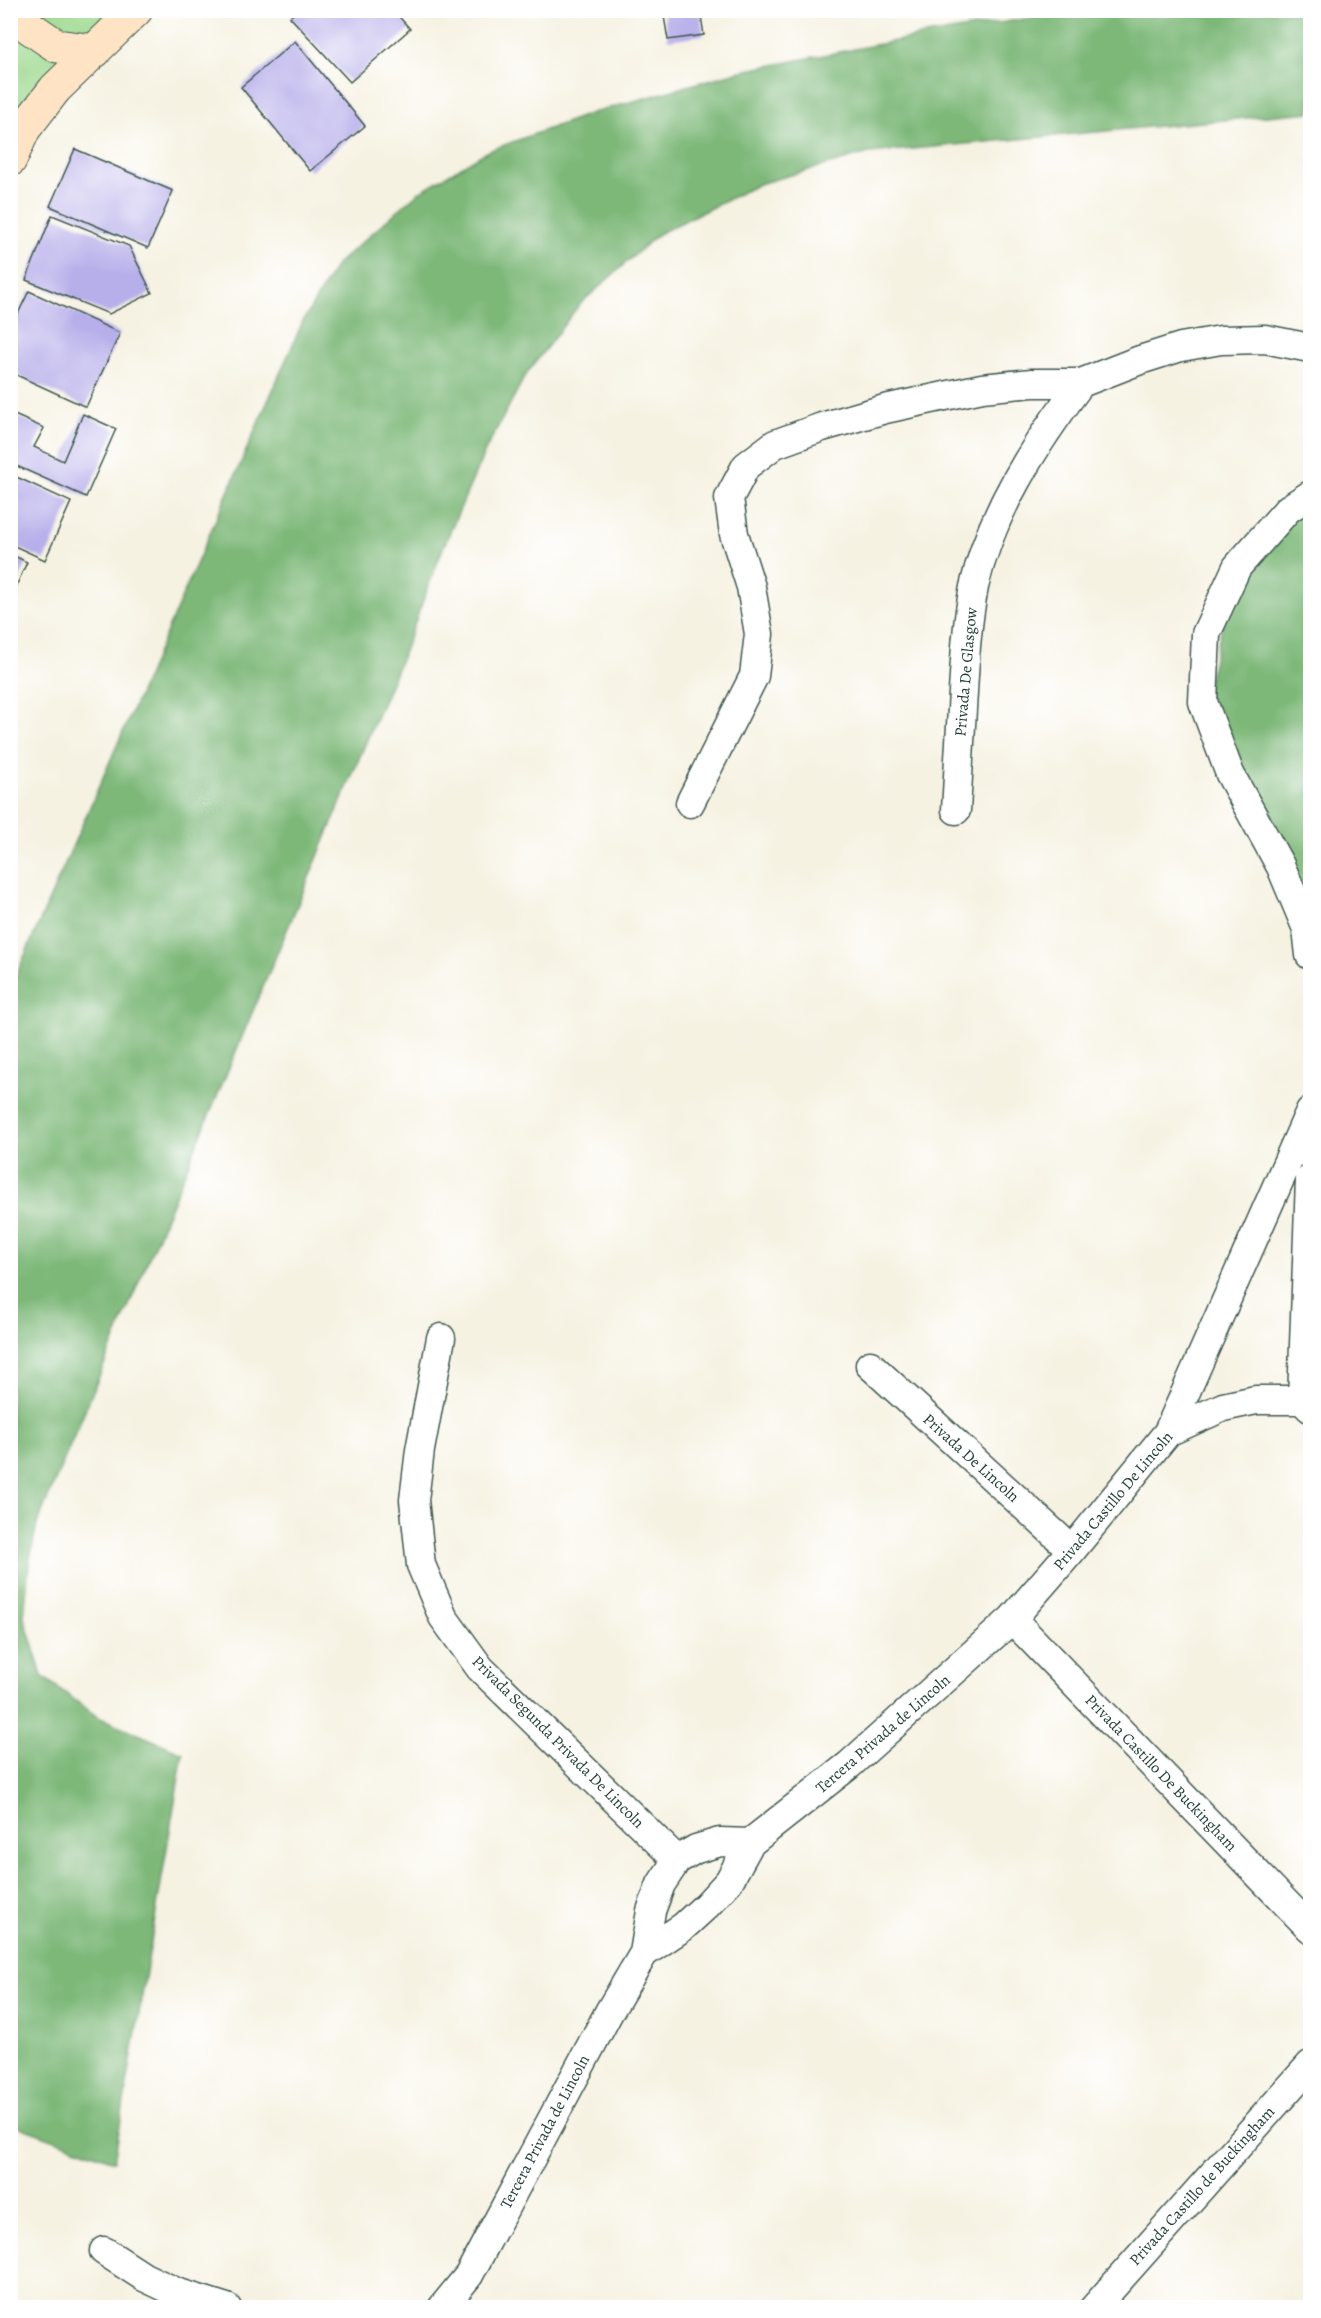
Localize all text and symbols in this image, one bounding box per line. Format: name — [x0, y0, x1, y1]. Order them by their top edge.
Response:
street label: Privada De Glasgow — [949, 606, 983, 738]
street label: Privada De Lincoln — [918, 1409, 1024, 1507]
street label: Privada Castillo De Lincoln — [1048, 1426, 1178, 1575]
street label: Privada Segunda Privada De Lincoln — [467, 1651, 649, 1833]
street label: Tercera Privada de Lincoln — [811, 1669, 955, 1799]
street label: Privada Castillo De Buckingham — [1080, 1690, 1242, 1856]
street label: Tercera Privada de Lincoln — [495, 2051, 595, 2213]
street label: Privada Castillo de Buckingham — [1124, 2101, 1280, 2271]

